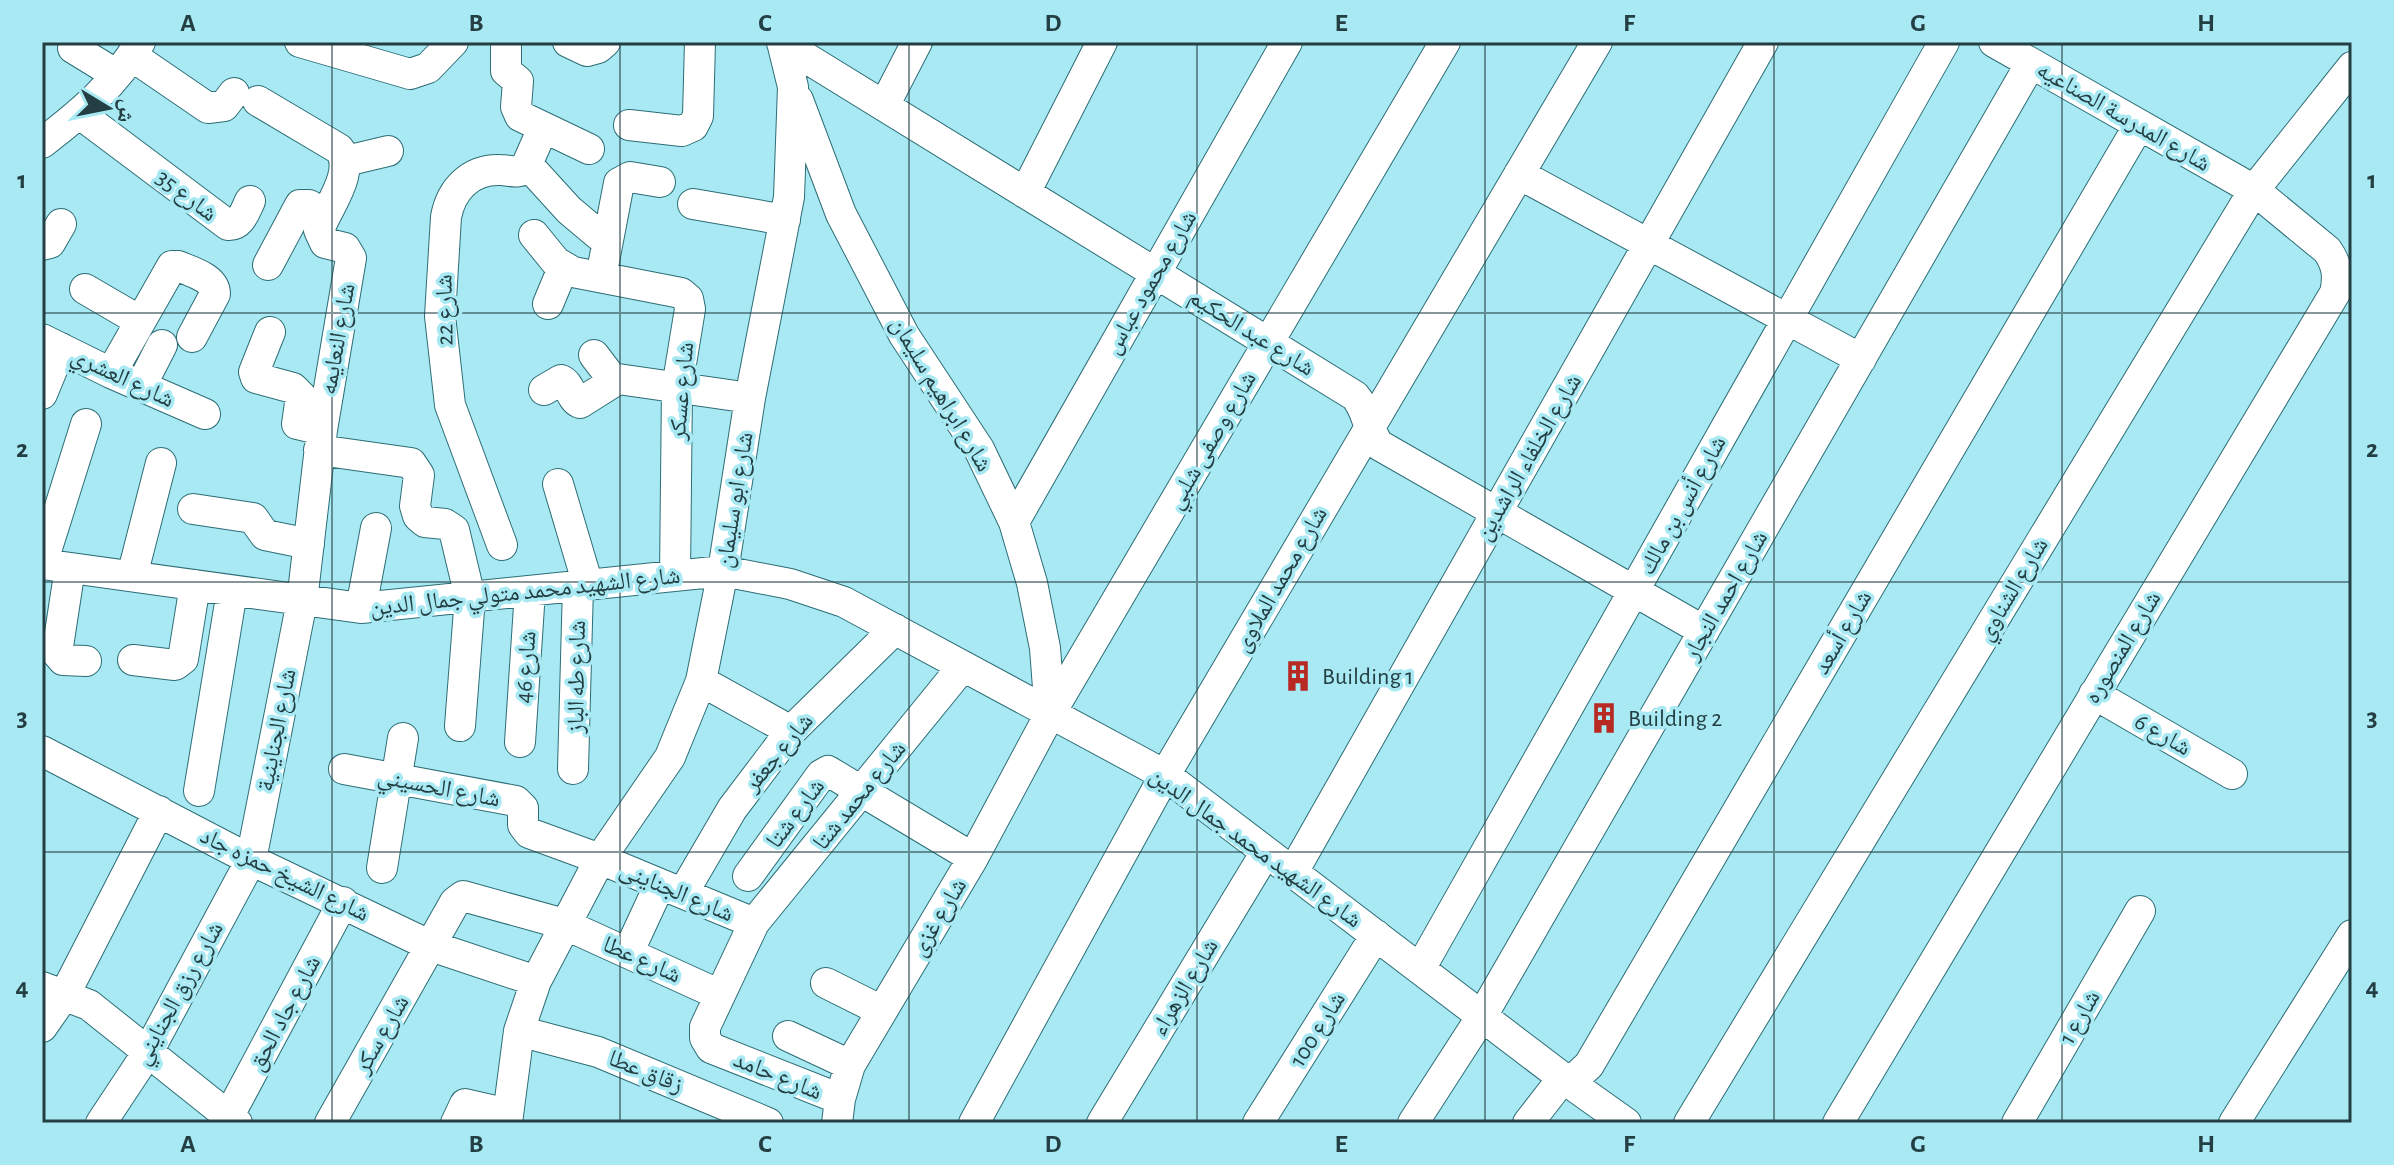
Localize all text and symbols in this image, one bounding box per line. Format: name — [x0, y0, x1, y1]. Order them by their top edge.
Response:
text: A — [180, 10, 196, 36]
text: B — [468, 10, 484, 36]
text: C — [758, 10, 772, 36]
text: D — [1044, 10, 1062, 36]
text: E — [1334, 10, 1348, 36]
text: F — [1623, 10, 1636, 36]
text: G — [1910, 10, 1926, 36]
text: H — [2197, 10, 2215, 36]
street label: شارع المدرسة الصناعيه — [2032, 58, 2214, 178]
north arrow — [68, 68, 148, 148]
text: ش — [112, 98, 140, 125]
street label: شارع 35 — [150, 165, 221, 228]
text: 1 — [17, 167, 27, 193]
text: 1 — [2367, 167, 2377, 193]
street label: شارع محمود عباس — [1100, 207, 1203, 359]
street label: شارع 22 — [432, 274, 460, 346]
street label: شارع النعايمه — [316, 282, 362, 397]
street label: شارع عبد الحكيم — [1183, 285, 1319, 384]
street label: شارع ابراهيم سليمان — [883, 313, 997, 477]
street label: شارع عسكر — [666, 341, 700, 442]
street label: شارع العشري — [65, 344, 178, 418]
street label: شارع وصفى شلبي — [1163, 368, 1266, 516]
street label: شارع الخلفاء الراشدين — [1472, 370, 1588, 546]
street label: شارع ابو سليمان — [712, 430, 760, 570]
street label: شارع أنس بن مالك — [1633, 431, 1733, 580]
text: 2 — [16, 436, 28, 462]
text: 2 — [2366, 436, 2378, 462]
street label: شارع محمد الملاوى — [1230, 503, 1334, 657]
street label: شارع احمد النجار — [1679, 527, 1774, 666]
street label: شارع الشناوي — [1973, 534, 2058, 648]
street label: شارع الشهيد محمد متولي جمال الدين — [369, 564, 682, 626]
street label: شارع أسعد — [1807, 585, 1878, 680]
street label: شارع المنصوره — [2080, 587, 2167, 709]
street label: شارع طه الباز — [564, 620, 592, 735]
street label: شارع 46 — [512, 630, 542, 704]
building icon: Building 1 — [1281, 659, 1315, 693]
place label: Building 1 — [1322, 665, 1413, 689]
street label: شارع الجناينية — [253, 667, 303, 794]
building icon: Building 2 — [1587, 701, 1621, 735]
text: 3 — [16, 705, 28, 731]
text: 3 — [2366, 705, 2378, 731]
place label: Building 2 — [1628, 707, 1722, 731]
street label: شارع جعفر — [739, 709, 820, 798]
street label: شارع 6 — [2129, 709, 2195, 762]
street label: شارع محمد شتا — [809, 737, 912, 856]
street label: شارع الشهيد محمد جمال الدين — [1144, 763, 1366, 934]
street label: شارع الحسيني — [374, 764, 502, 818]
street label: شارع شتا — [762, 774, 831, 854]
street label: شارع الشيخ حمزه جاد — [195, 824, 373, 928]
street label: شارع الجناينى — [615, 857, 737, 928]
street label: شارع غزى — [906, 874, 973, 962]
street label: شارع رزق الجنايني — [130, 918, 233, 1072]
street label: شارع عطا — [598, 932, 684, 990]
street label: شارع الزهراء — [1147, 935, 1225, 1041]
street label: شارع جاد الحق — [244, 952, 327, 1076]
text: 4 — [15, 974, 29, 1000]
text: 4 — [2365, 974, 2379, 1000]
street label: شارع 1 — [2055, 986, 2106, 1050]
street label: شارع 100 — [1286, 988, 1352, 1072]
street label: شارع سكر — [349, 991, 416, 1080]
street label: زقاق عطا — [605, 1046, 686, 1099]
street label: شارع حامد — [729, 1047, 825, 1106]
text: A — [180, 1131, 196, 1157]
text: B — [468, 1131, 484, 1157]
text: C — [758, 1131, 772, 1157]
text: D — [1044, 1131, 1062, 1157]
text: E — [1334, 1131, 1348, 1157]
text: F — [1623, 1131, 1636, 1157]
text: G — [1910, 1131, 1926, 1157]
text: H — [2197, 1131, 2215, 1157]

